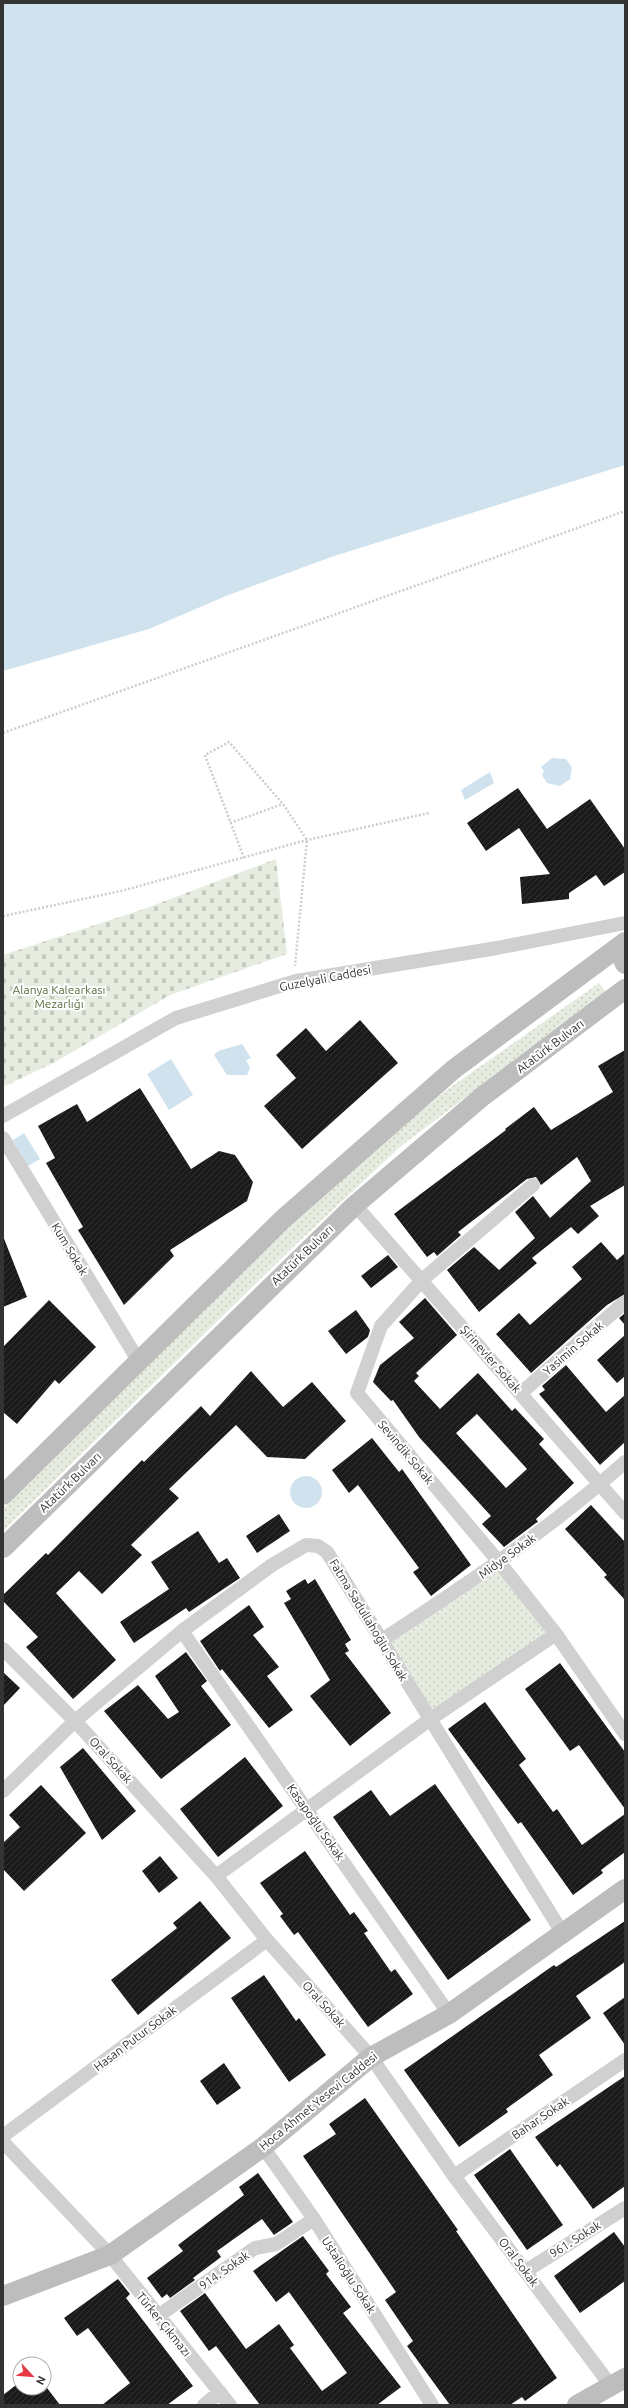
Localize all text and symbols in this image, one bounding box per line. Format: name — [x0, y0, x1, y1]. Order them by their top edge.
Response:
street label: Guzelyali Caddesi — [278, 963, 372, 993]
park label: Alanya Kalearkası Mezarlığı — [13, 983, 105, 1010]
street label: Atatürk Bulvarı — [514, 1017, 586, 1075]
street label: Kum Sokak — [49, 1220, 91, 1278]
street label: Atatürk Bulvarı — [268, 1222, 336, 1288]
street label: Yasimin Sokak — [540, 1318, 606, 1378]
street label: Şirinevler Sokak — [458, 1323, 524, 1395]
street label: Sevindik Sokak — [376, 1418, 436, 1486]
street label: Atatürk Bulvarı — [36, 1449, 104, 1515]
street label: Midye Sokak — [476, 1531, 538, 1581]
street label: Fatma Sadullahoğlu Sokak — [327, 1557, 411, 1683]
street label: Oral Sokak — [87, 1734, 135, 1786]
street label: Kasapoğlu Sokak — [285, 1781, 347, 1863]
street label: Oral Sokak — [300, 1978, 348, 2030]
street label: Hasan Putur Sokak — [91, 2003, 179, 2073]
street label: Hoca Ahmet Yesevi Caddesi — [257, 2049, 380, 2153]
street label: Bahar Sokak — [509, 2094, 571, 2142]
street label: 961. Sokak — [547, 2218, 603, 2260]
street label: Ustalioğlu Sokak — [319, 2234, 379, 2316]
street label: Oral Sokak — [497, 2235, 541, 2289]
street label: 914. Sokak — [197, 2248, 251, 2292]
street label: Türker Çıkmazı — [134, 2289, 194, 2359]
north arrow — [12, 2356, 52, 2396]
text: N — [34, 2374, 48, 2387]

